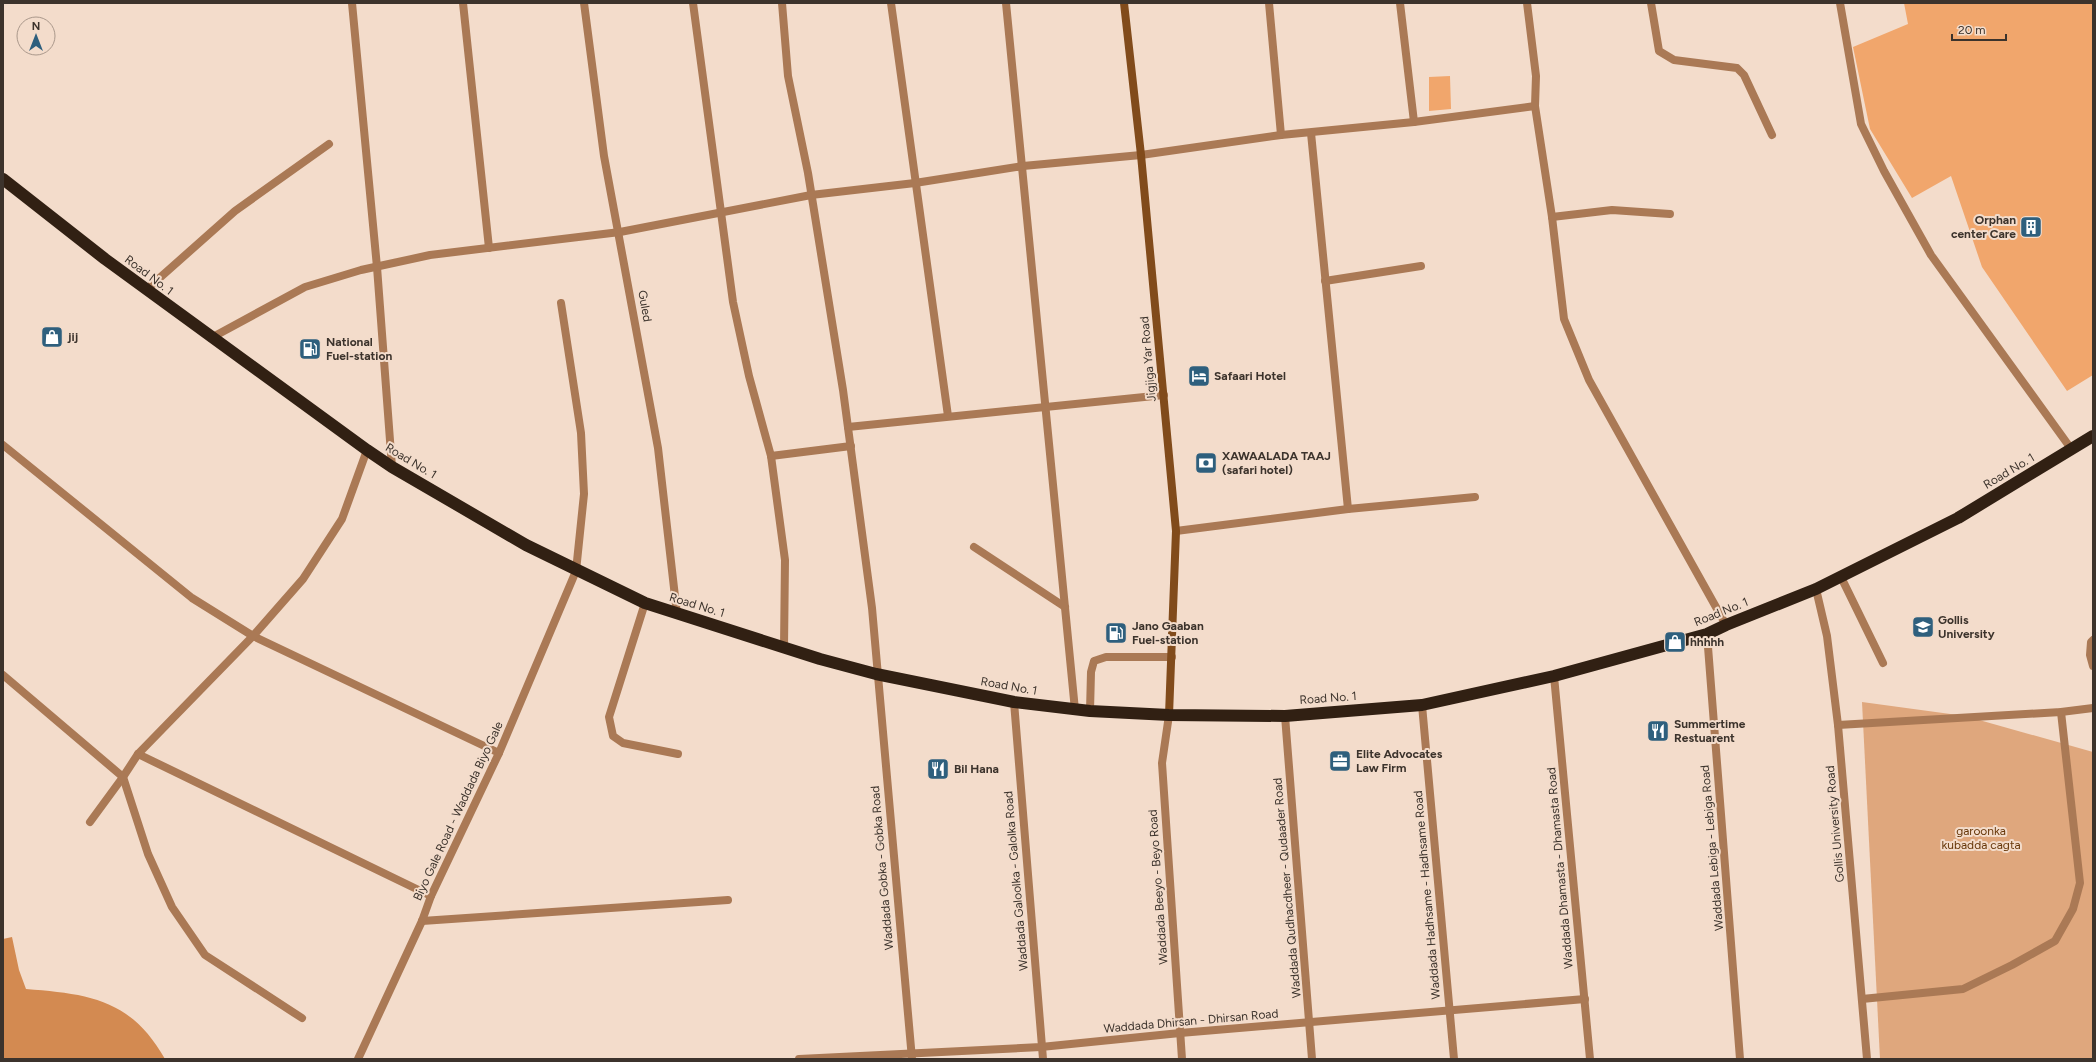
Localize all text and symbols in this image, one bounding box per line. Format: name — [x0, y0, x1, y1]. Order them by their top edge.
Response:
north arrow — [16, 16, 56, 56]
scale bar — [1952, 16, 2006, 42]
text: N — [32, 20, 40, 33]
text: 20 m — [1958, 23, 1986, 37]
place label: Orphan center Care — [1951, 213, 2016, 241]
building icon: Orphan center Care — [2018, 214, 2044, 240]
street label: Road No. 1 — [122, 252, 176, 298]
street label: Guled — [635, 289, 655, 323]
street label: Jigjiga Yar Road — [1137, 316, 1159, 402]
shop icon: jij — [39, 324, 65, 350]
place label: jij — [67, 330, 78, 344]
place label: National Fuel-station — [326, 335, 392, 363]
fuel station icon: National Fuel-station — [297, 336, 323, 362]
hotel icon: Safaari Hotel — [1186, 363, 1212, 389]
place label: Safaari Hotel — [1214, 369, 1286, 383]
street label: Road No. 1 — [383, 440, 439, 482]
place label: XAWAALADA TAAJ (safari hotel) — [1222, 449, 1331, 477]
bank icon: XAWAALADA TAAJ (safari hotel) — [1193, 450, 1219, 476]
street label: Road No. 1 — [1981, 450, 2037, 492]
street label: Road No. 1 — [668, 590, 726, 620]
street label: Road No. 1 — [1692, 595, 1750, 629]
place label: Gollis University — [1938, 613, 1995, 641]
school or university icon: Gollis University — [1910, 614, 1936, 640]
place label: Jano Gaaban Fuel-station — [1132, 619, 1204, 647]
fuel station icon: Jano Gaaban Fuel-station — [1103, 620, 1129, 646]
shop icon: hhhhh — [1662, 629, 1688, 655]
place label: hhhhh — [1690, 635, 1724, 649]
street label: Road No. 1 — [980, 674, 1038, 698]
street label: Road No. 1 — [1299, 689, 1357, 707]
place label: Summertime Restuarent — [1674, 717, 1746, 745]
restaurant icon: Summertime Restuarent — [1645, 718, 1671, 744]
street label: Biyo Gale Road - Waddada Biyo Gale — [410, 719, 506, 903]
place label: Elite Advocates Law Firm — [1356, 747, 1443, 775]
office icon: Elite Advocates Law Firm — [1327, 748, 1353, 774]
restaurant icon: Bil Hana — [925, 756, 951, 782]
place label: Bil Hana — [954, 762, 999, 776]
street label: Waddada Lebiga - Lebiga Road — [1698, 764, 1726, 932]
street label: Gollis University Road — [1823, 765, 1847, 883]
street label: Waddada Dhamasta - Dhamasta Road — [1544, 767, 1576, 969]
street label: Waddada Qudhacdheer - Qudaader Road — [1270, 777, 1304, 999]
street label: Waddada Gobka - Gobka Road — [868, 785, 896, 951]
street label: Waddada Galoolka - Galolka Road — [1001, 790, 1031, 972]
street label: Waddada Hadhsame - Hadhsame Road — [1411, 790, 1443, 1000]
street label: Waddada Beeyo - Beyo Road — [1146, 809, 1170, 965]
park label: garoonka kubadda cagta — [1941, 824, 2021, 852]
street label: Waddada Dhirsan - Dhirsan Road — [1103, 1006, 1279, 1036]

